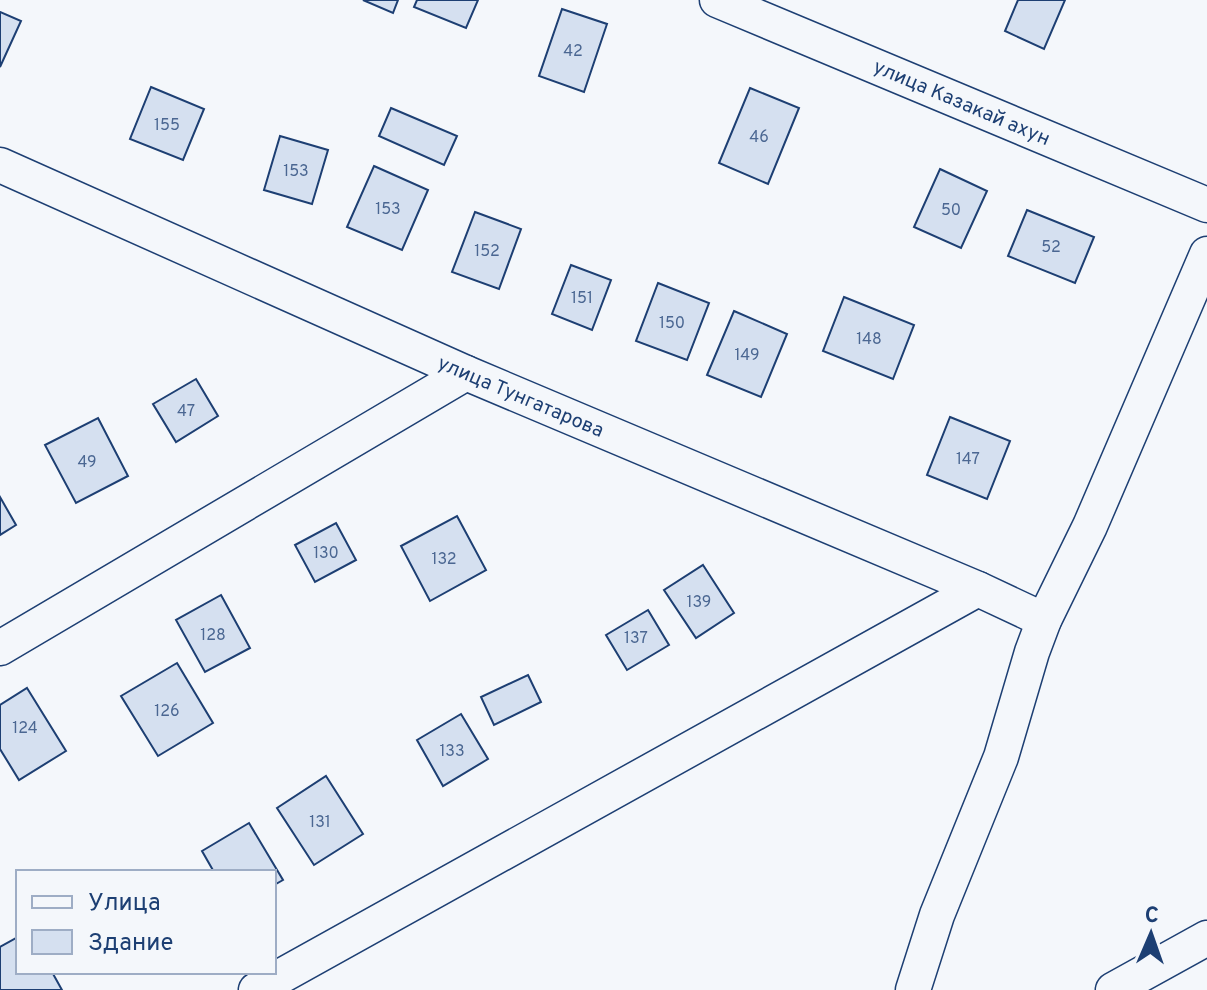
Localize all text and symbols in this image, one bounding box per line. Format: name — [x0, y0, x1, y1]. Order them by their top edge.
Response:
house number: 42 — [563, 42, 583, 62]
street label: улица Казакай ахун — [869, 55, 1054, 153]
house number: 155 — [154, 116, 180, 136]
house number: 46 — [749, 128, 769, 148]
house number: 153 — [283, 162, 309, 182]
house number: 153 — [375, 200, 401, 220]
house number: 50 — [941, 201, 961, 221]
house number: 52 — [1041, 238, 1061, 258]
house number: 152 — [474, 242, 500, 262]
house number: 151 — [571, 289, 593, 309]
house number: 150 — [659, 314, 685, 334]
house number: 148 — [856, 330, 882, 350]
house number: 149 — [735, 346, 759, 366]
street label: улица Тунгатарова — [433, 351, 607, 445]
house number: 47 — [177, 402, 195, 422]
house number: 147 — [956, 450, 980, 470]
house number: 49 — [77, 453, 97, 473]
house number: 130 — [313, 544, 339, 564]
house number: 132 — [431, 550, 457, 570]
house number: 139 — [687, 593, 711, 613]
house number: 128 — [200, 626, 226, 646]
house number: 137 — [624, 629, 648, 649]
house number: 126 — [154, 702, 180, 722]
house number: 124 — [12, 719, 38, 739]
house number: 133 — [439, 742, 465, 762]
house number: 131 — [309, 813, 331, 833]
legend — [16, 870, 276, 974]
text: Улица — [88, 889, 161, 919]
north arrow — [1111, 894, 1191, 974]
text: С — [1144, 903, 1159, 930]
text: Здание — [88, 929, 174, 959]

